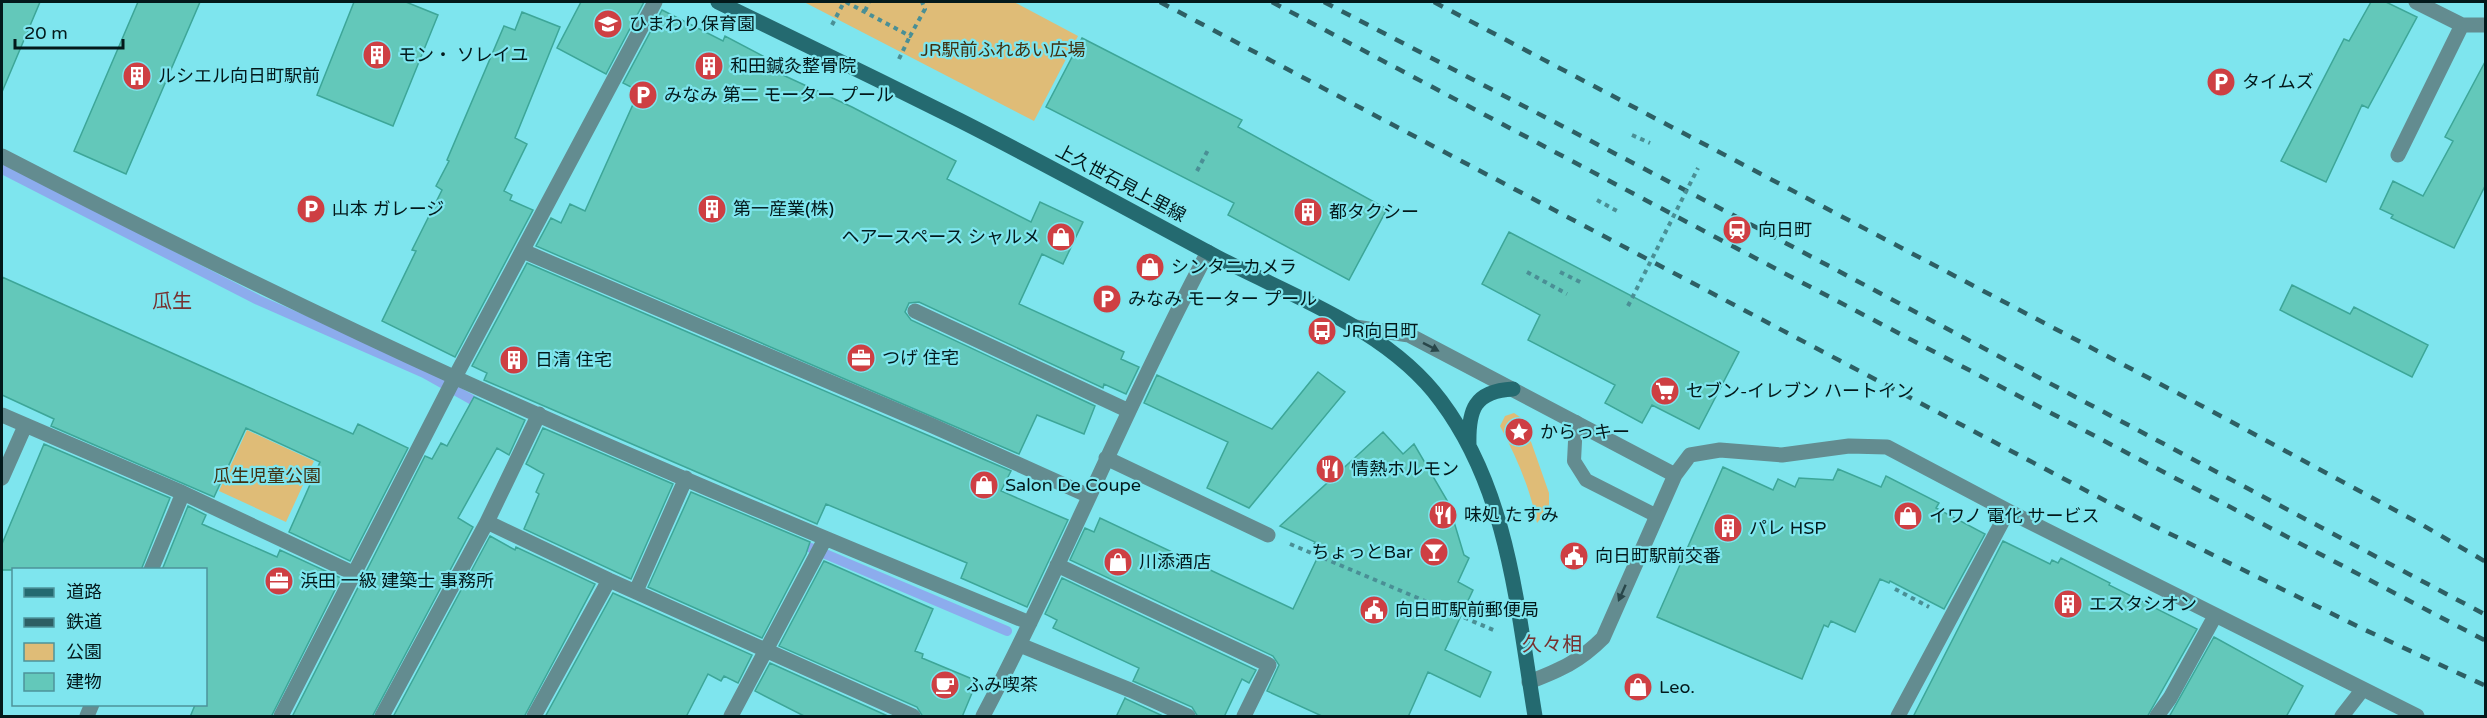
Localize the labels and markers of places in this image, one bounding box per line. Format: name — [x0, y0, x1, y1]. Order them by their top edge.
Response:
school or university icon: ひまわり保育園 — [592, 8, 624, 40]
place label: ひまわり保育園 — [629, 13, 755, 35]
building icon: モン・ ソレイユ — [361, 39, 393, 71]
place label: モン・ ソレイユ — [398, 44, 528, 66]
building icon: 和田鍼灸整骨院 — [693, 50, 725, 82]
place label: 和田鍼灸整骨院 — [730, 55, 856, 77]
building icon: ルシエル向日町駅前 — [121, 60, 153, 92]
place label: ルシエル向日町駅前 — [158, 65, 320, 87]
parking icon: タイムズ — [2205, 66, 2237, 98]
place label: タイムズ — [2242, 71, 2314, 93]
parking icon: みなみ 第二 モーター プール — [627, 79, 659, 111]
place label: みなみ 第二 モーター プール — [664, 84, 894, 106]
parking icon: 山本 ガレージ — [295, 193, 327, 225]
building icon: 第一産業(株) — [696, 193, 728, 225]
building icon: 都タクシー — [1292, 196, 1324, 228]
place label: 山本 ガレージ — [332, 198, 444, 220]
place label: 第一産業(株) — [733, 198, 834, 220]
place label: 都タクシー — [1329, 201, 1419, 223]
station icon: 向日町 — [1721, 214, 1753, 246]
place label: 向日町 — [1758, 219, 1812, 241]
shop icon: ヘアースペース シャルメ — [1045, 221, 1077, 253]
place label: ヘアースペース シャルメ — [841, 226, 1040, 248]
shop icon: シンタニカメラ — [1134, 251, 1166, 283]
place label: シンタニカメラ — [1171, 256, 1297, 278]
parking icon: みなみ モーター プール — [1091, 283, 1123, 315]
place label: みなみ モーター プール — [1128, 288, 1317, 310]
bus stop icon: JR向日町 — [1306, 315, 1338, 347]
place label: JR向日町 — [1343, 320, 1418, 342]
office icon: つげ 住宅 — [845, 342, 877, 374]
building icon: 日清 住宅 — [498, 344, 530, 376]
place label: つげ 住宅 — [882, 347, 959, 369]
place label: 日清 住宅 — [535, 349, 612, 371]
supermarket icon: セブン-イレブン ハートイン — [1649, 375, 1681, 407]
place label: セブン-イレブン ハートイン — [1686, 380, 1914, 402]
place icon: からっキー — [1503, 416, 1535, 448]
place label: からっキー — [1540, 421, 1630, 443]
restaurant icon: 情熱ホルモン — [1314, 453, 1346, 485]
place label: 情熱ホルモン — [1351, 458, 1459, 480]
shop icon: Salon De Coupe — [968, 469, 1000, 501]
place label: Salon De Coupe — [1005, 474, 1141, 496]
restaurant icon: 味処 たすみ — [1427, 499, 1459, 531]
shop icon: イワノ 電化 サービス — [1892, 500, 1924, 532]
place label: 味処 たすみ — [1464, 504, 1559, 526]
place label: イワノ 電化 サービス — [1929, 505, 2099, 527]
building icon: パレ HSP — [1712, 512, 1744, 544]
place label: パレ HSP — [1749, 517, 1826, 539]
bar icon: ちょっとBar — [1418, 536, 1450, 568]
public building icon: 向日町駅前交番 — [1558, 540, 1590, 572]
place label: ちょっとBar — [1312, 541, 1413, 563]
place label: 向日町駅前交番 — [1595, 545, 1721, 567]
shop icon: 川添酒店 — [1102, 546, 1134, 578]
place label: 川添酒店 — [1139, 551, 1211, 573]
office icon: 浜田 一級 建築士 事務所 — [263, 565, 295, 597]
place label: 浜田 一級 建築士 事務所 — [300, 570, 494, 592]
building icon: エスタシオン — [2052, 588, 2084, 620]
place label: エスタシオン — [2089, 593, 2197, 615]
public building icon: 向日町駅前郵便局 — [1358, 594, 1390, 626]
place label: 向日町駅前郵便局 — [1395, 599, 1539, 621]
cafe icon: ふみ喫茶 — [929, 669, 961, 701]
shop icon: Leo. — [1622, 671, 1654, 703]
place label: ふみ喫茶 — [966, 674, 1038, 696]
place label: Leo. — [1659, 676, 1695, 698]

